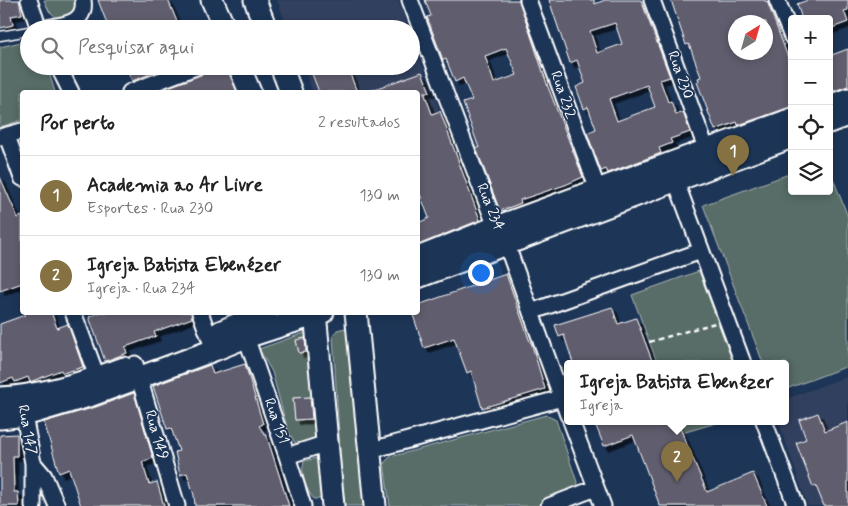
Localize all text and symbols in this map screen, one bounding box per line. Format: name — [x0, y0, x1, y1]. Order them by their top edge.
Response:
north arrow — [728, 15, 773, 60]
map controls — [788, 15, 833, 195]
button: + — [788, 15, 833, 60]
search box — [20, 20, 420, 75]
icon: search — [38, 34, 66, 62]
text: Pesquisar aqui — [78, 35, 194, 60]
street label: Rua 230 — [662, 48, 698, 102]
button: − — [788, 60, 833, 105]
street label: Rua 232 — [545, 68, 581, 122]
button: locate — [788, 105, 833, 150]
text: Por perto — [40, 109, 115, 137]
text: 2 resultados — [318, 112, 400, 133]
pin: 1 — [717, 135, 749, 176]
button: layers — [788, 150, 833, 195]
text: Academia ao Ar Livre — [87, 173, 263, 198]
street label: Rua 234 — [471, 180, 509, 234]
text: 1 — [52, 185, 60, 206]
text: 130 m — [359, 185, 400, 206]
text: Esportes · Rua 230 — [87, 198, 213, 219]
text: Igreja Batista Ebenézer — [87, 253, 281, 278]
your location — [468, 260, 494, 286]
text: 2 — [52, 265, 60, 286]
text: 130 m — [359, 265, 400, 286]
text: Igreja · Rua 234 — [87, 278, 195, 299]
popup — [564, 360, 789, 425]
text: Igreja Batista Ebenézer — [580, 370, 774, 395]
street label: Rua 151 — [259, 395, 293, 447]
text: Igreja — [580, 395, 623, 416]
street label: Rua 147 — [12, 403, 42, 457]
street label: Rua 149 — [139, 408, 173, 462]
pin: 2 — [661, 441, 693, 482]

